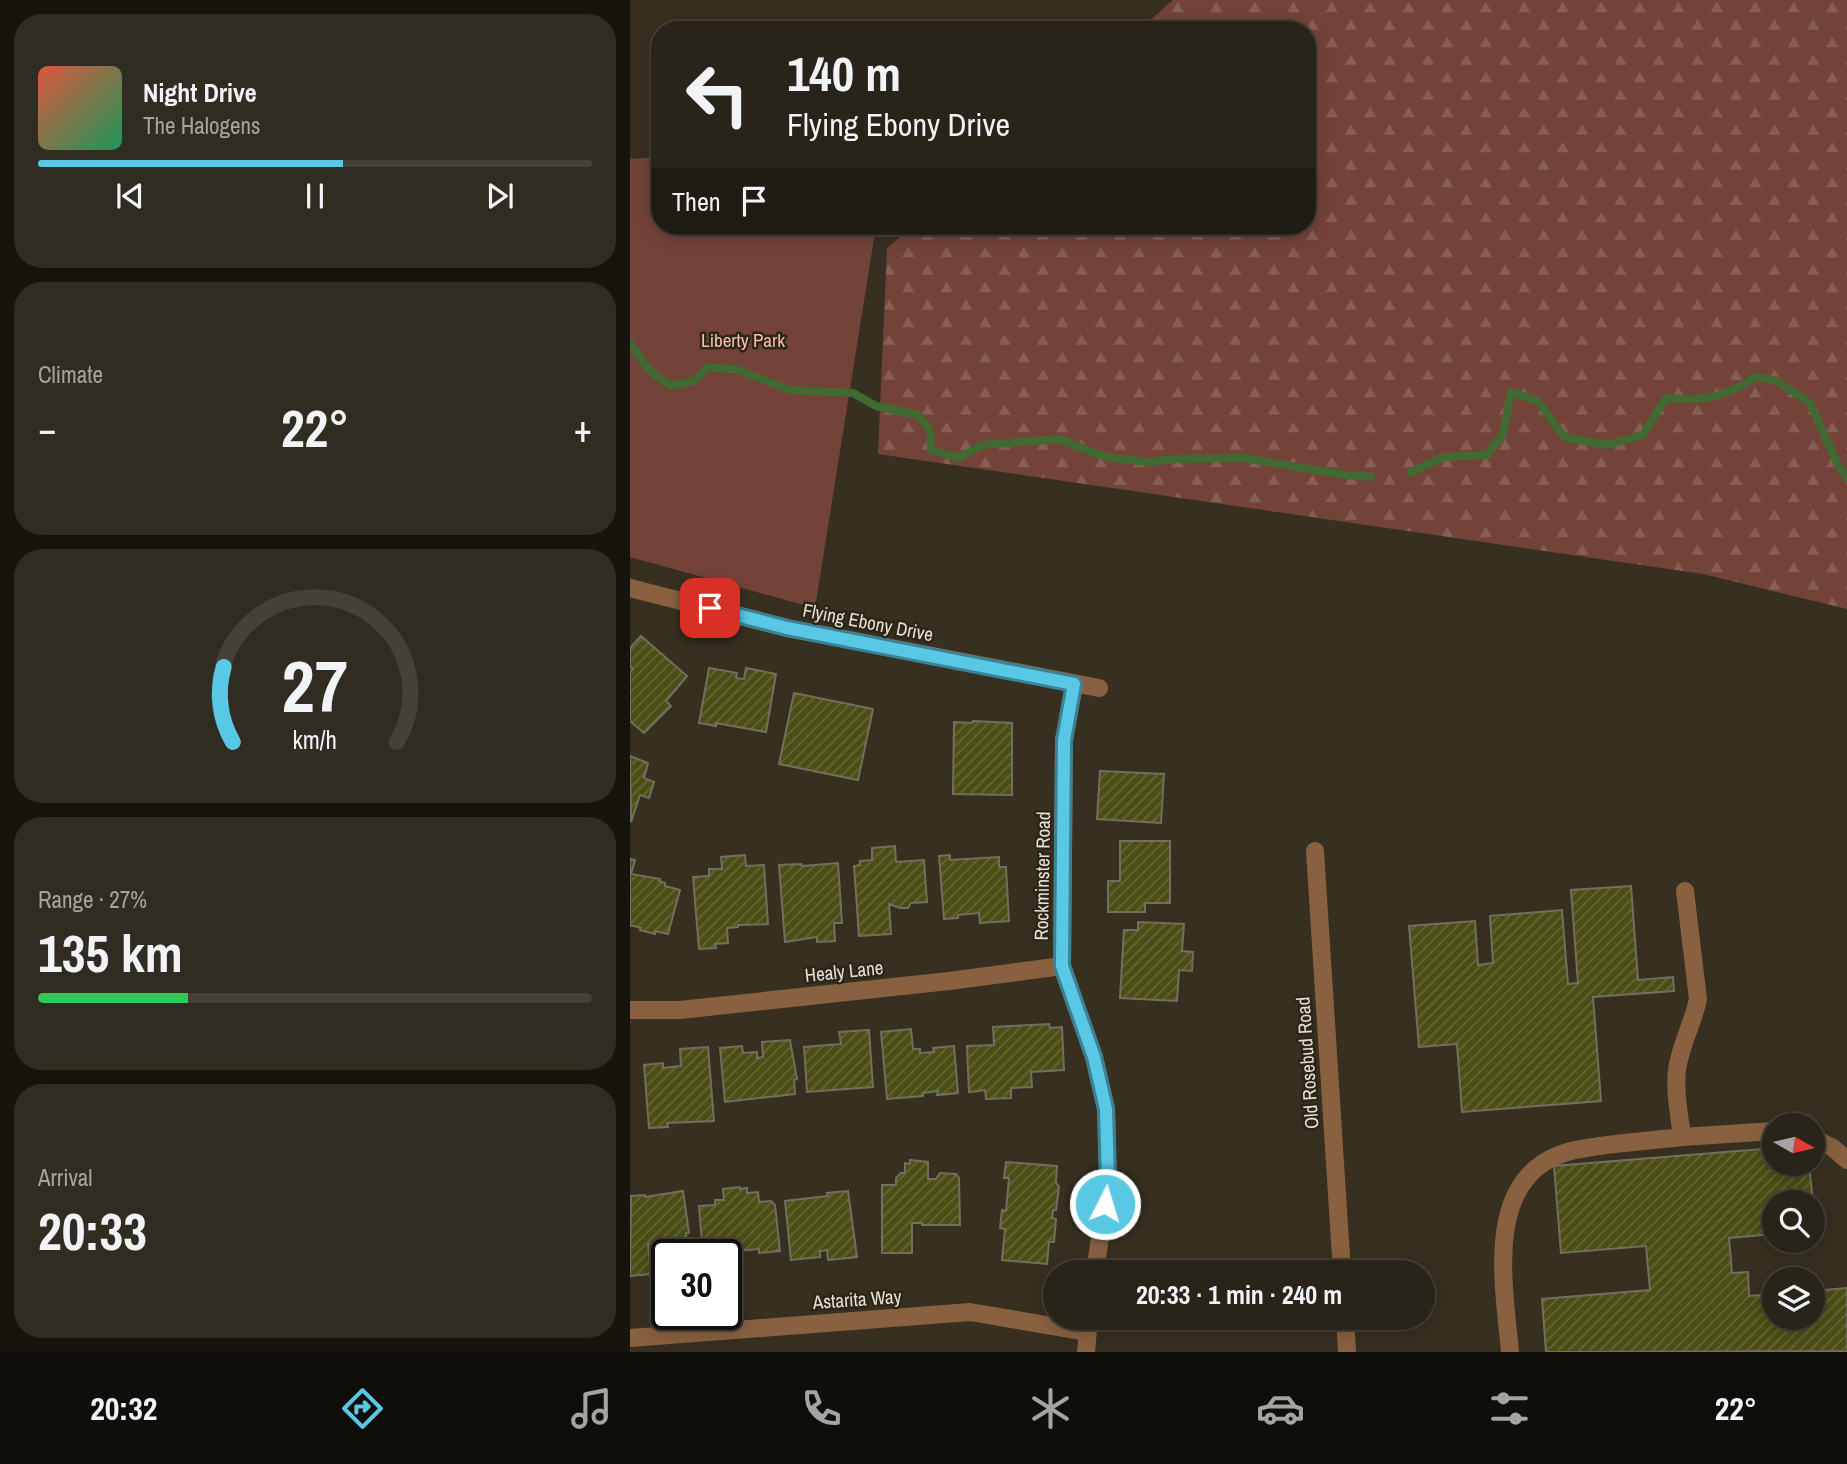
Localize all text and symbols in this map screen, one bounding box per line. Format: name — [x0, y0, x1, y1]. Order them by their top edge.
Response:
text: 140 m — [787, 40, 901, 106]
icon: left — [672, 49, 763, 140]
text: Night Drive — [143, 75, 257, 110]
text: Flying Ebony Drive — [787, 103, 1010, 146]
text: The Halogens — [143, 110, 260, 141]
icon: previous — [111, 177, 149, 215]
icon: pause — [296, 177, 334, 215]
icon: next — [481, 177, 519, 215]
icon: arrive — [735, 182, 773, 220]
text: Then — [672, 184, 721, 219]
park label: Liberty Park — [701, 327, 785, 353]
text: Climate — [38, 359, 103, 390]
text: 22° — [281, 393, 349, 463]
text: − — [38, 403, 56, 454]
text: + — [574, 403, 592, 454]
pin — [680, 578, 740, 638]
icon: arrive — [691, 589, 729, 627]
street label: Flying Ebony Drive — [800, 597, 936, 647]
text: 27 — [282, 637, 348, 735]
text: km/h — [293, 723, 337, 757]
street label: Rockminster Road — [1028, 811, 1056, 941]
text: Range · 27% — [38, 884, 147, 915]
text: 135 km — [38, 918, 183, 988]
street label: Healy Lane — [803, 954, 885, 988]
street label: Old Rosebud Road — [1289, 996, 1325, 1130]
north arrow — [1762, 1113, 1825, 1176]
map controls — [1762, 1113, 1825, 1330]
text: Arrival — [38, 1162, 93, 1193]
position arrow — [1068, 1167, 1142, 1241]
button: search — [1762, 1190, 1825, 1253]
text: 20:33 — [38, 1196, 147, 1266]
speed limit sign: 30 — [651, 1239, 742, 1330]
button: layers — [1762, 1267, 1825, 1330]
text: 20:33 · 1 min · 240 m — [1136, 1277, 1342, 1312]
street label: Astarita Way — [811, 1283, 902, 1315]
icon: directions — [338, 1384, 387, 1433]
icon: music — [567, 1384, 616, 1433]
icon: phone — [797, 1384, 846, 1433]
icon: climate — [1026, 1384, 1075, 1433]
icon: car — [1256, 1384, 1305, 1433]
icon: filters — [1485, 1384, 1534, 1433]
text: 20:32 — [90, 1387, 157, 1430]
text: 22° — [1715, 1387, 1757, 1430]

